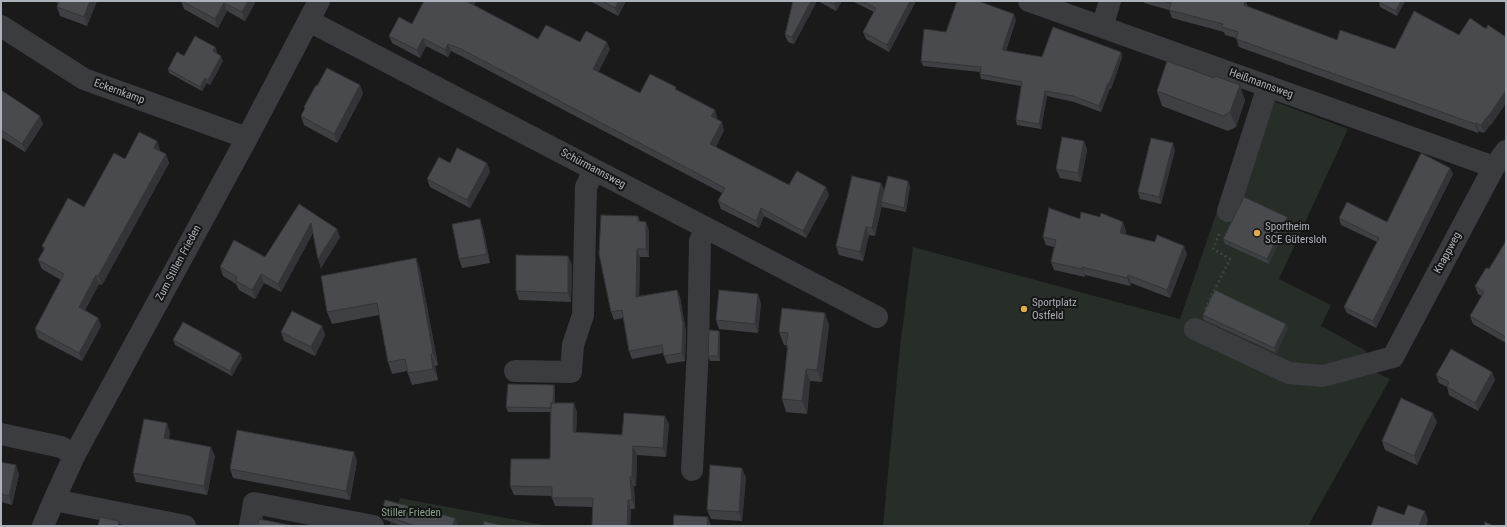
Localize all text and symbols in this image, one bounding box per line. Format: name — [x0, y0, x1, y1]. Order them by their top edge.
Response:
street label: Heißmannsweg — [1227, 66, 1295, 102]
street label: Eckernkamp — [92, 77, 146, 107]
street label: Schürmannsweg — [558, 146, 628, 192]
place label: Sportheim SCE Gütersloh — [1265, 220, 1327, 246]
street label: Zum Stillen Frieden — [154, 223, 204, 303]
marker: Sportheim SCE Gütersloh — [1252, 228, 1262, 238]
street label: Knappweg — [1432, 230, 1464, 276]
place label: Sportplatz Ostfeld — [1032, 296, 1077, 322]
marker: Sportplatz Ostfeld — [1019, 304, 1029, 314]
park label: Stiller Frieden — [381, 506, 441, 520]

